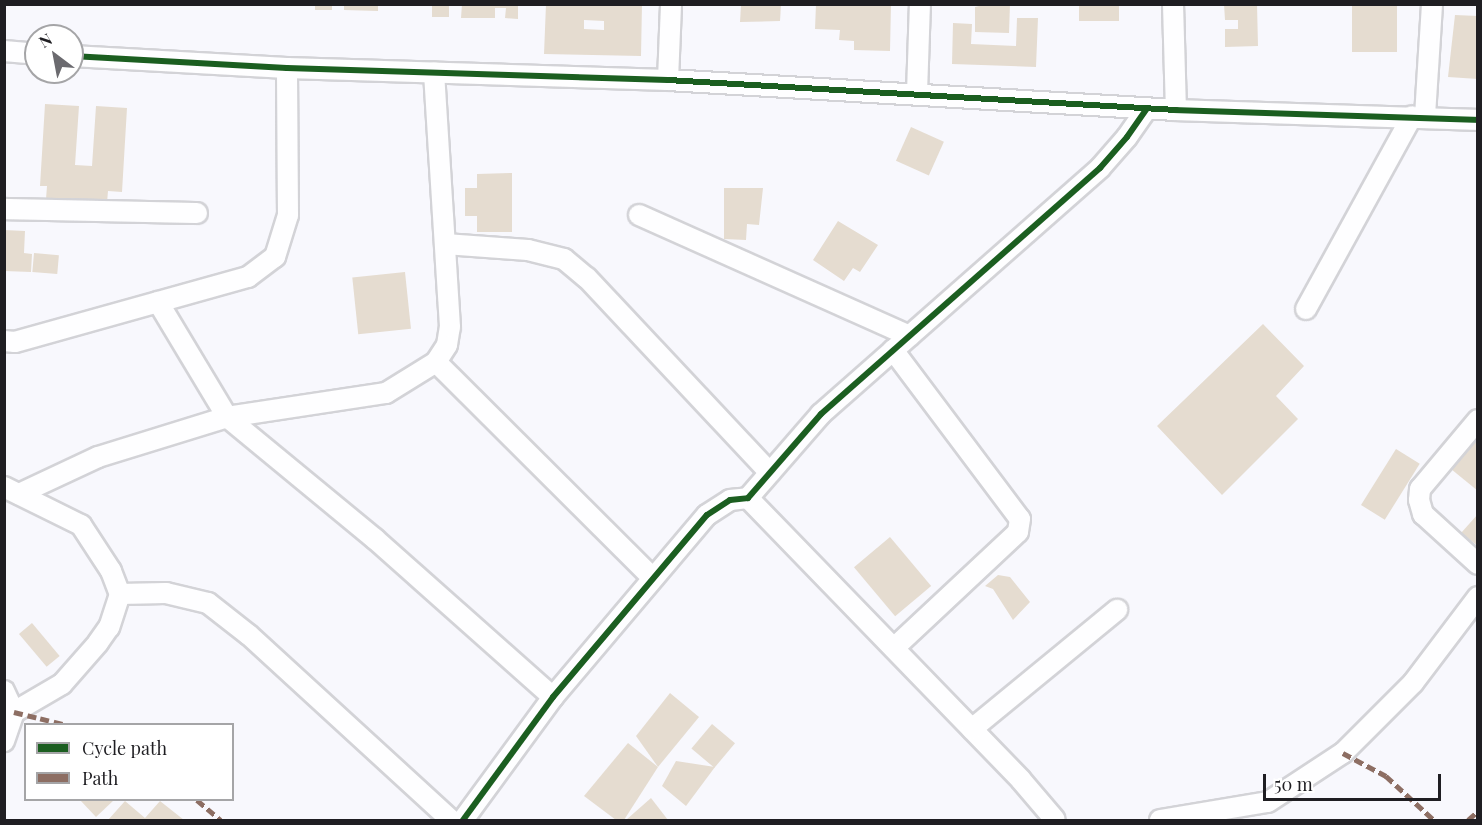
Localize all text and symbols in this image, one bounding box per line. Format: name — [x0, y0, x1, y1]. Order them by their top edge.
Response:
north arrow — [24, 24, 84, 84]
text: N — [35, 28, 56, 52]
legend — [24, 723, 234, 801]
text: Cycle path — [82, 736, 167, 760]
scale bar — [1266, 762, 1444, 800]
text: Path — [82, 766, 118, 790]
text: 50 m — [1274, 772, 1313, 796]

